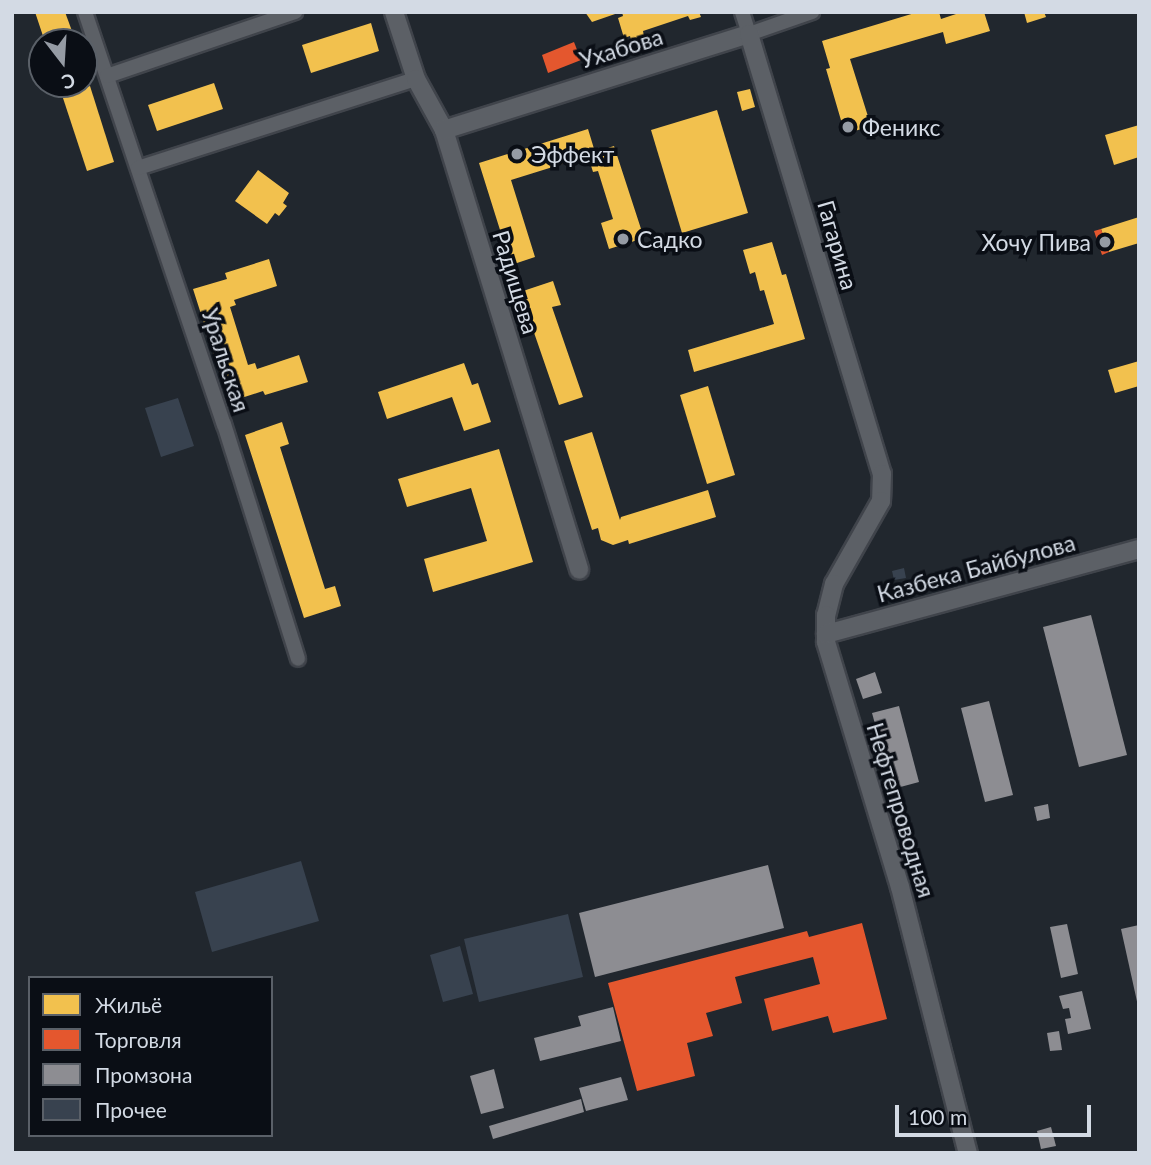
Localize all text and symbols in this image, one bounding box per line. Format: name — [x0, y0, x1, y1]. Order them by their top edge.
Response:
street label: Ухабова — [576, 22, 666, 74]
north arrow — [28, 28, 98, 98]
text: С — [59, 69, 78, 94]
place label: Феникс — [862, 113, 941, 141]
marker: Феникс — [840, 119, 856, 135]
place label: Эффект — [531, 140, 614, 168]
marker: Эффект — [509, 146, 525, 162]
street label: Гагарина — [812, 197, 864, 293]
place label: Садко — [637, 225, 702, 253]
street label: Радищева — [487, 227, 545, 337]
place label: Хочу Пива — [982, 228, 1091, 256]
marker: Садко — [615, 231, 631, 247]
marker: Хочу Пива — [1097, 234, 1113, 250]
street label: Уральская — [196, 305, 256, 415]
street label: Казбека Байбулова — [874, 528, 1078, 608]
street label: Нефтепроводная — [861, 719, 941, 901]
legend — [28, 976, 273, 1137]
text: Жильё — [95, 992, 162, 1017]
text: Торговля — [95, 1027, 182, 1052]
text: Промзона — [95, 1062, 192, 1087]
scale bar — [899, 1092, 1095, 1136]
text: Прочее — [95, 1097, 167, 1122]
text: 100 m — [908, 1104, 967, 1129]

